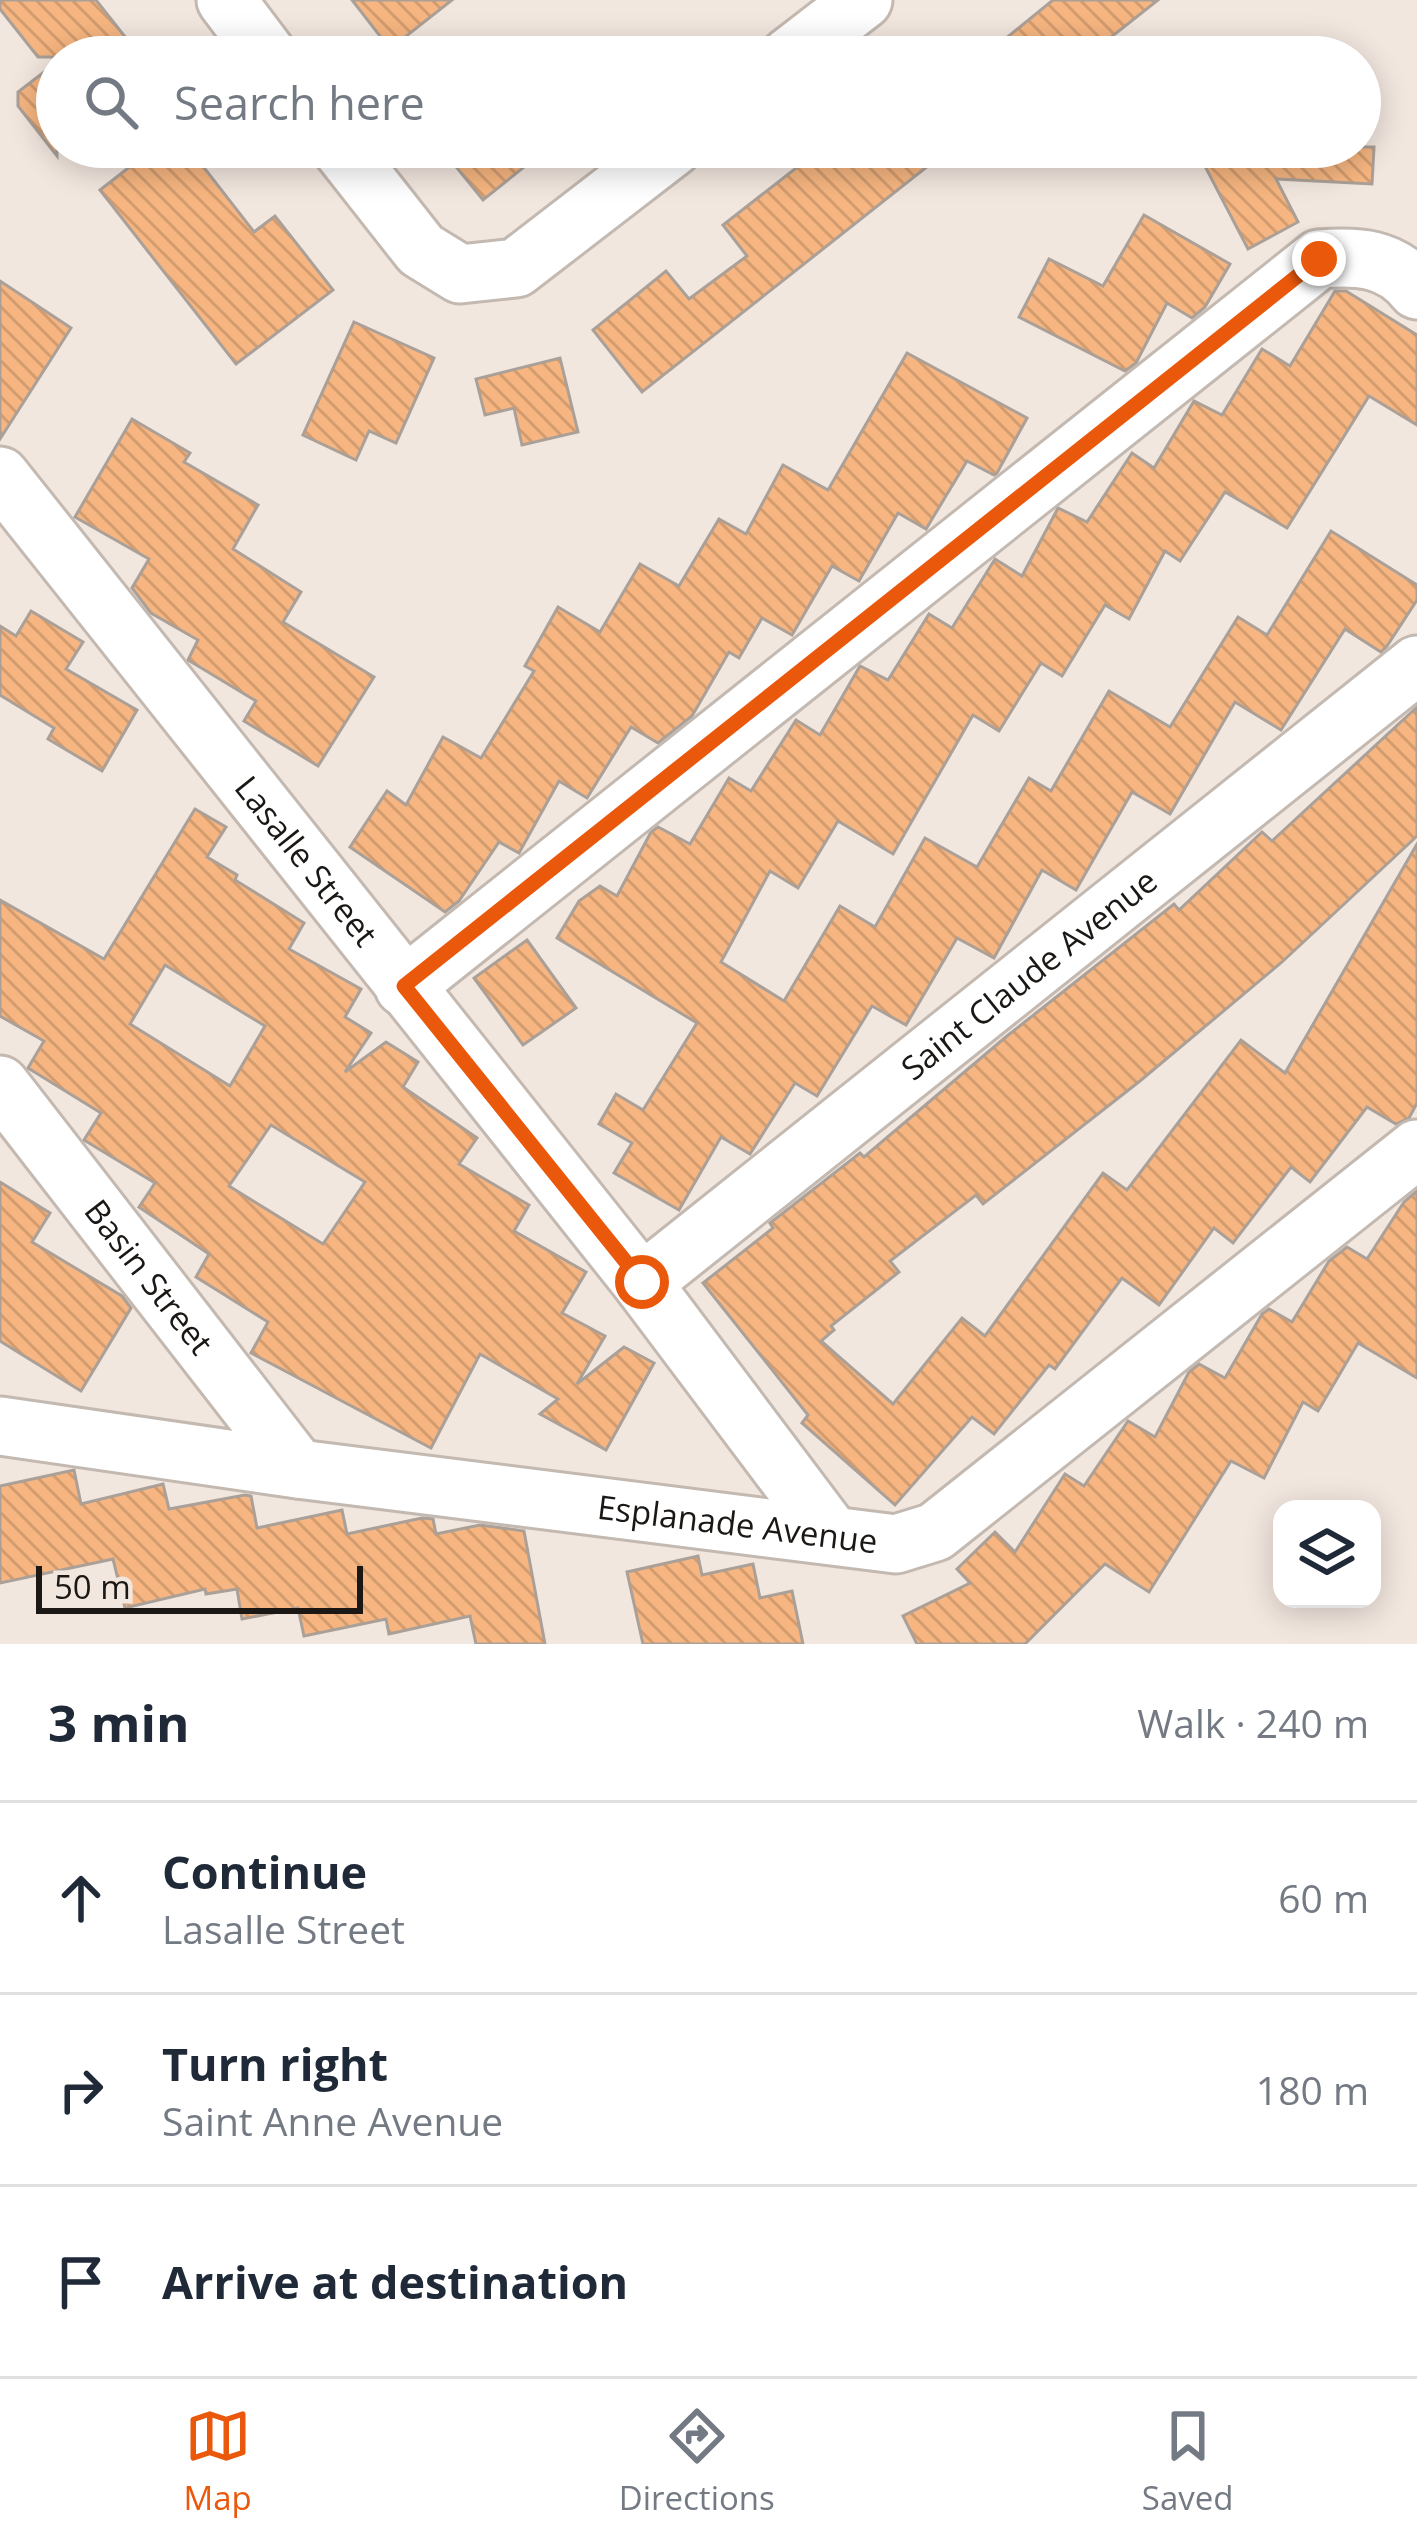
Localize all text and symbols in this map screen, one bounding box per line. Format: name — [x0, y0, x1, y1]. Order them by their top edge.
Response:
search box — [36, 36, 1381, 168]
icon: search — [78, 69, 144, 135]
text: Search here — [174, 72, 425, 133]
route end — [1292, 232, 1346, 286]
street label: Lasalle Street — [225, 766, 388, 955]
street label: Saint Claude Avenue — [891, 858, 1166, 1090]
street label: Basin Street — [75, 1190, 224, 1363]
route start — [615, 1255, 669, 1309]
street label: Esplanade Avenue — [595, 1484, 880, 1563]
map controls — [1273, 1500, 1381, 1608]
button: layers — [1273, 1500, 1381, 1608]
scale bar — [36, 1560, 363, 1613]
text: 50 m — [54, 1564, 131, 1609]
text: 3 min — [48, 1687, 190, 1757]
text: Walk · 240 m — [1137, 1696, 1369, 1749]
text: Continue — [162, 1841, 367, 1902]
icon: ahead — [48, 1865, 114, 1931]
text: 60 m — [1278, 1871, 1369, 1924]
text: Lasalle Street — [162, 1902, 405, 1955]
text: Turn right — [162, 2033, 388, 2094]
icon: right — [48, 2057, 114, 2123]
text: 180 m — [1256, 2063, 1369, 2116]
text: Saint Anne Avenue — [162, 2094, 503, 2147]
icon: arrive — [48, 2249, 114, 2315]
text: Arrive at destination — [162, 2251, 628, 2312]
tab: Map — [184, 2403, 252, 2520]
tab: Directions — [619, 2403, 775, 2520]
tab: Saved — [1142, 2403, 1233, 2520]

